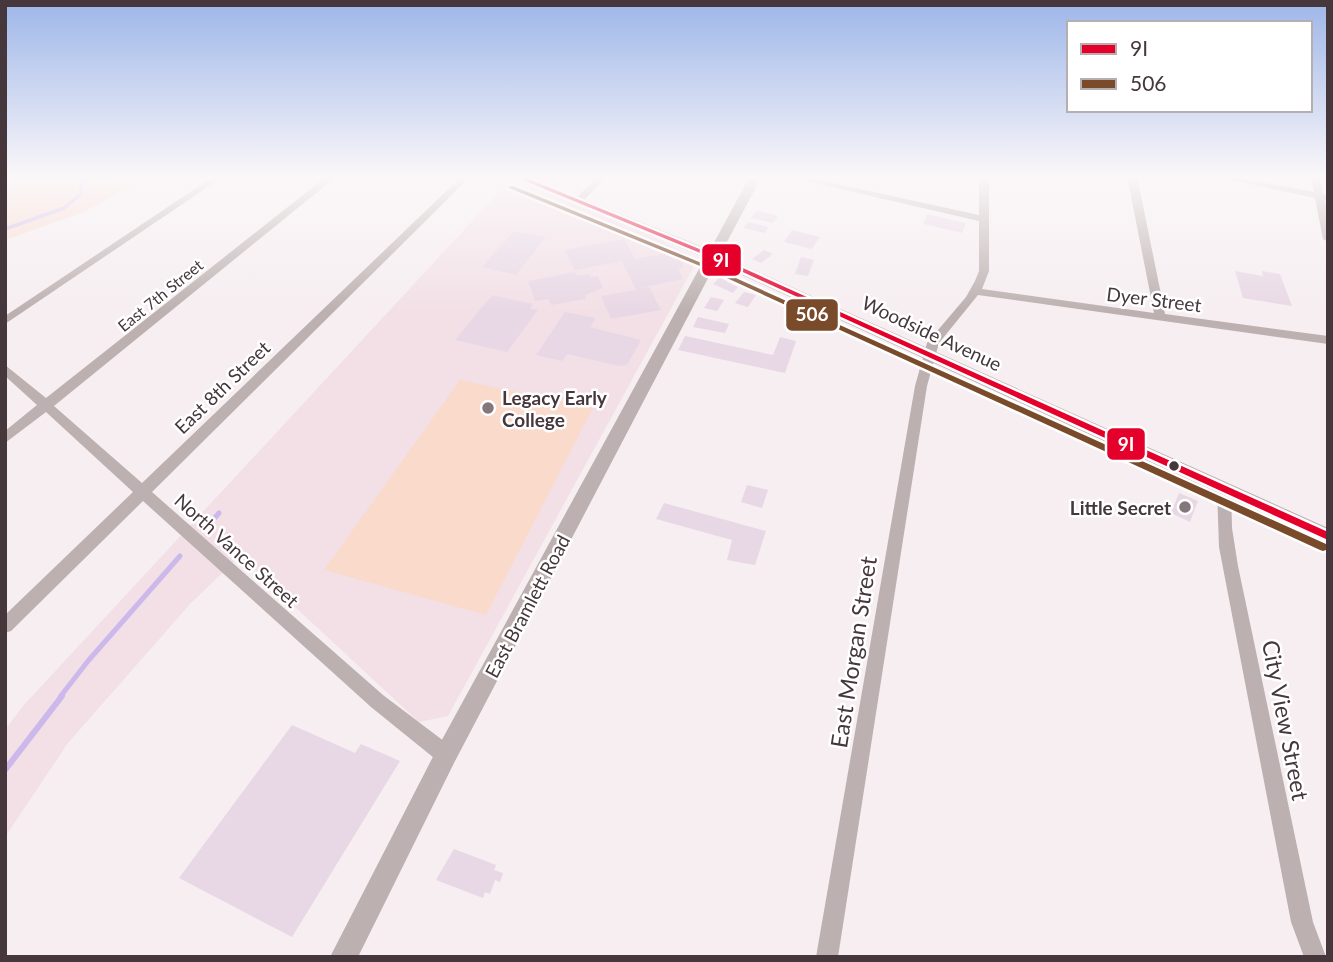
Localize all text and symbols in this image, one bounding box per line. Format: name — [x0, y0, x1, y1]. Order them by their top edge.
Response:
legend — [1067, 21, 1312, 112]
text: 9I — [1130, 35, 1148, 60]
text: 506 — [1130, 70, 1167, 95]
line badge: 9I — [701, 243, 742, 277]
text: 9I — [713, 248, 729, 271]
street label: East 7th Street — [114, 255, 207, 335]
street label: Dyer Street — [1105, 282, 1203, 316]
street label: Woodside Avenue — [859, 291, 1005, 375]
line badge: 506 — [785, 298, 839, 332]
text: 506 — [795, 302, 829, 325]
street label: East 8th Street — [170, 336, 275, 438]
place label: Legacy Early College — [502, 386, 608, 431]
marker: Legacy Early College — [480, 400, 496, 416]
line badge: 9I — [1106, 427, 1146, 461]
text: 9I — [1118, 432, 1134, 455]
unlabelled marker — [1167, 459, 1181, 473]
street label: North Vance Street — [170, 488, 304, 612]
place label: Little Secret — [1070, 496, 1171, 519]
marker: Little Secret — [1177, 499, 1193, 515]
street label: East Bramlett Road — [480, 531, 574, 681]
street label: East Morgan Street — [824, 554, 882, 750]
street label: City View Street — [1257, 637, 1315, 803]

